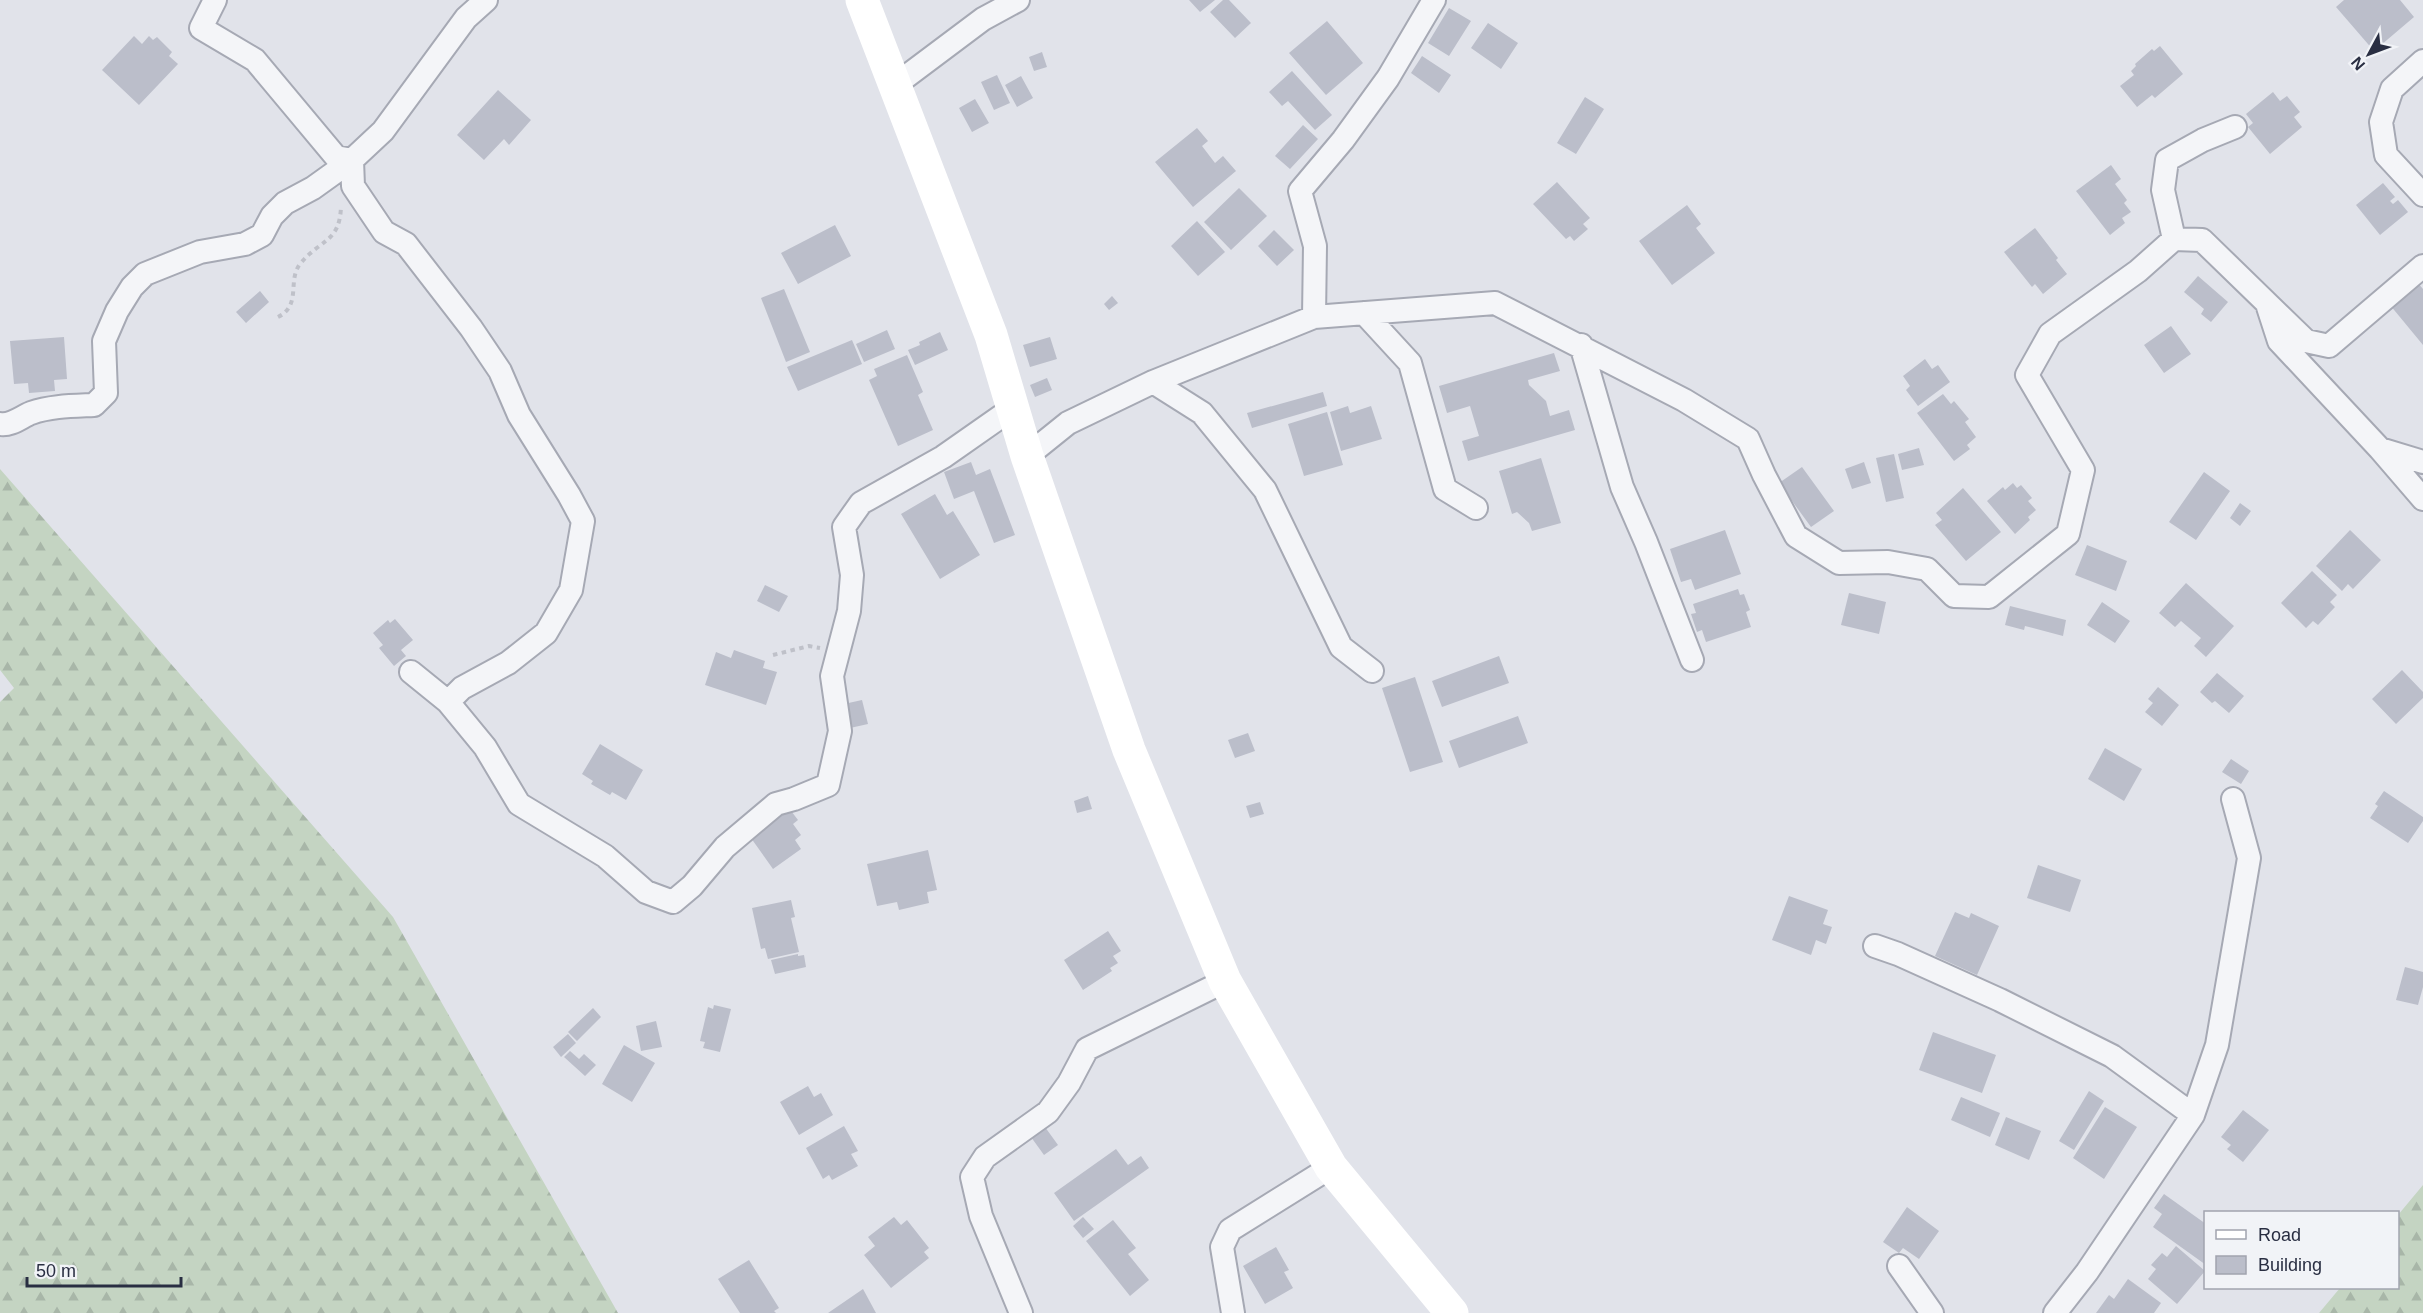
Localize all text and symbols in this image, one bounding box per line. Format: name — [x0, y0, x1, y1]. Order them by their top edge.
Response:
north arrow — [2339, 24, 2399, 84]
text: N — [2348, 54, 2368, 73]
legend — [2204, 1211, 2399, 1289]
text: Road — [2258, 1225, 2301, 1245]
scale bar — [27, 1250, 182, 1288]
text: Building — [2258, 1255, 2322, 1275]
text: 50 m — [36, 1261, 76, 1281]

